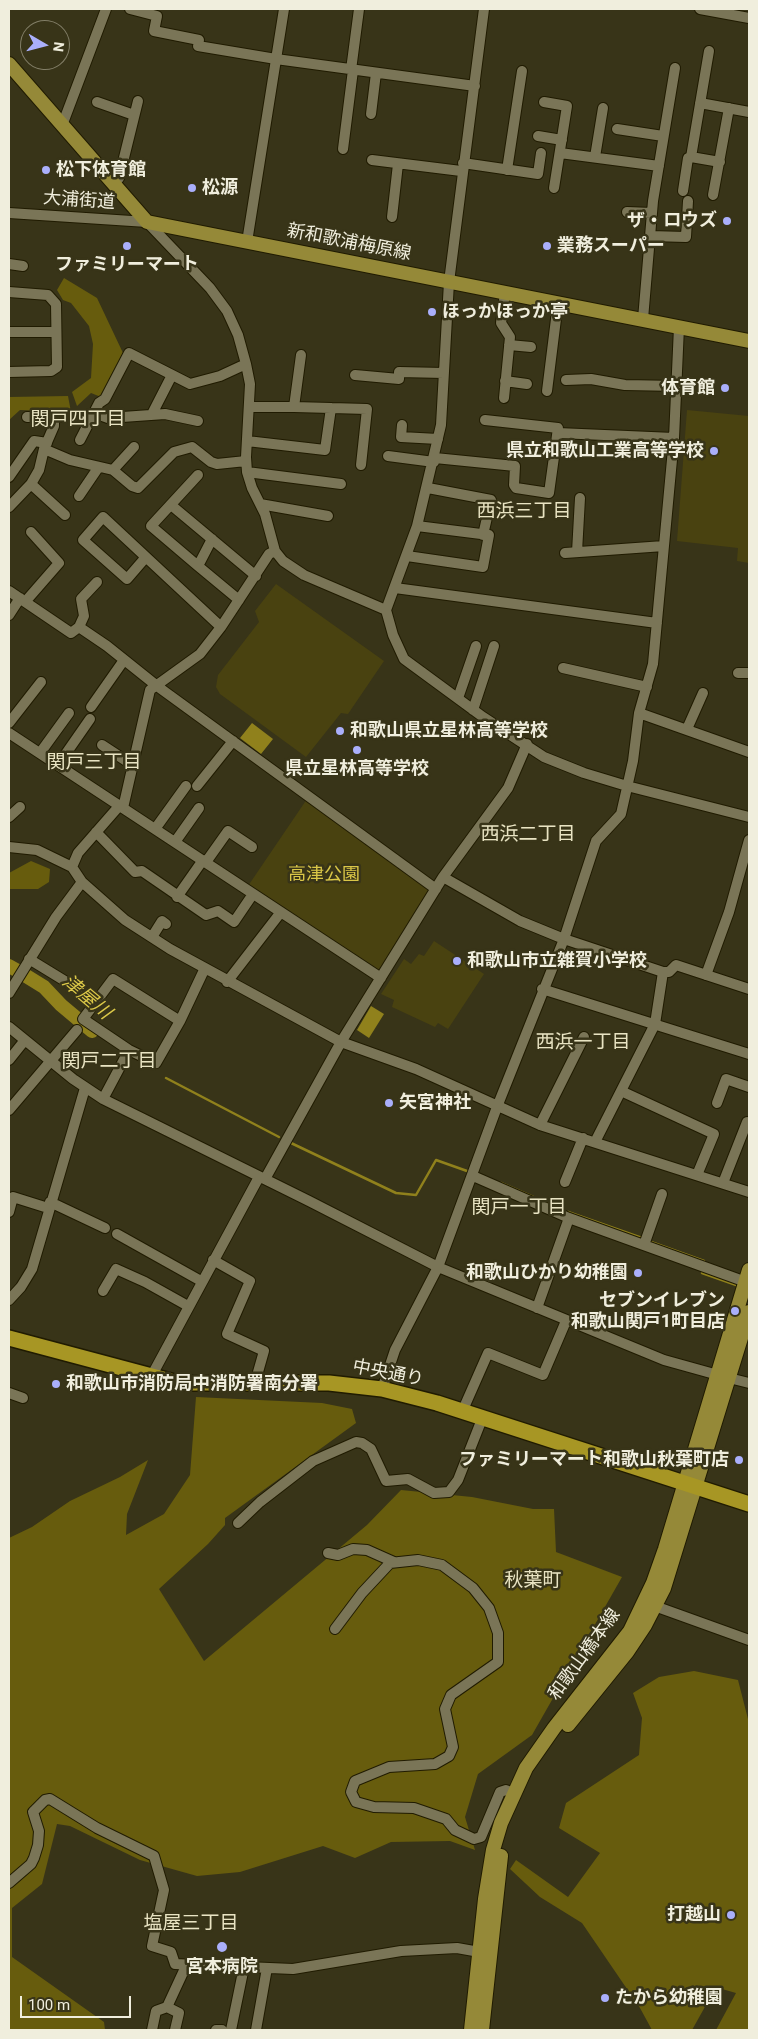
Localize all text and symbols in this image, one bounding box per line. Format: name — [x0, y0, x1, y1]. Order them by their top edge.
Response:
north arrow — [20, 20, 70, 70]
text: N — [50, 41, 67, 53]
place label: 松下体育館 — [56, 159, 146, 181]
marker: 松下体育館 — [40, 164, 52, 176]
place label: 松源 — [202, 177, 238, 199]
marker: 松源 — [186, 182, 198, 194]
street label: 大浦街道 — [42, 188, 116, 214]
place label: ザ・ロウズ — [627, 210, 717, 232]
marker: ザ・ロウズ — [721, 215, 733, 227]
street label: 新和歌浦梅原線 — [285, 220, 413, 266]
place label: 業務スーパー — [557, 235, 665, 257]
marker: ファミリーマート — [121, 240, 133, 252]
marker: 業務スーパー — [541, 240, 553, 252]
place label: ファミリーマート — [55, 254, 199, 276]
place label: ほっかほっか亭 — [442, 301, 568, 323]
marker: ほっかほっか亭 — [426, 306, 438, 318]
place label: 体育館 — [661, 377, 715, 399]
marker: 体育館 — [719, 382, 731, 394]
district label: 関戸四丁目 — [31, 409, 125, 431]
place label: 県立和歌山工業高等学校 — [506, 440, 704, 462]
marker: 県立和歌山工業高等学校 — [708, 445, 720, 457]
district label: 西浜三丁目 — [477, 501, 571, 523]
place label: 和歌山県立星林高等学校 — [350, 720, 548, 742]
marker: 和歌山県立星林高等学校 — [334, 725, 346, 737]
marker: 県立星林高等学校 — [351, 744, 363, 756]
district label: 関戸三丁目 — [47, 752, 141, 774]
place label: 県立星林高等学校 — [285, 758, 429, 780]
district label: 西浜二丁目 — [481, 824, 575, 846]
park label: 高津公園 — [288, 864, 360, 886]
place label: 和歌山市立雑賀小学校 — [467, 950, 647, 972]
marker: 和歌山市立雑賀小学校 — [451, 955, 463, 967]
water label: 津屋川 — [57, 971, 115, 1025]
district label: 西浜一丁目 — [536, 1032, 630, 1054]
district label: 関戸二丁目 — [62, 1051, 156, 1073]
place label: 矢宮神社 — [399, 1092, 471, 1114]
marker: 矢宮神社 — [383, 1097, 395, 1109]
district label: 関戸一丁目 — [472, 1197, 566, 1219]
place label: 和歌山ひかり幼稚園 — [466, 1262, 628, 1284]
marker: 和歌山ひかり幼稚園 — [632, 1267, 644, 1279]
place label: セブンイレブン 和歌山関戸1町目店 — [571, 1290, 725, 1332]
marker: セブンイレブン 和歌山関戸1町目店 — [729, 1305, 741, 1317]
street label: 中央通り — [351, 1357, 425, 1391]
place label: 和歌山市消防局中消防署南分署 — [66, 1373, 318, 1395]
marker: 和歌山市消防局中消防署南分署 — [50, 1378, 62, 1390]
place label: ファミリーマート和歌山秋葉町店 — [459, 1449, 729, 1471]
marker: ファミリーマート和歌山秋葉町店 — [733, 1454, 745, 1466]
district label: 秋葉町 — [505, 1570, 561, 1592]
street label: 和歌山橋本線 — [545, 1605, 625, 1705]
place label: 打越山 — [667, 1904, 721, 1926]
marker: 打越山 — [725, 1909, 737, 1921]
district label: 塩屋三丁目 — [144, 1913, 238, 1935]
marker: 宮本病院 — [215, 1940, 229, 1954]
place label: 宮本病院 — [186, 1956, 258, 1978]
scale bar — [22, 1986, 134, 2018]
place label: たから幼稚園 — [615, 1987, 723, 2009]
marker: たから幼稚園 — [599, 1992, 611, 2004]
text: 100 m — [28, 1996, 70, 2014]

